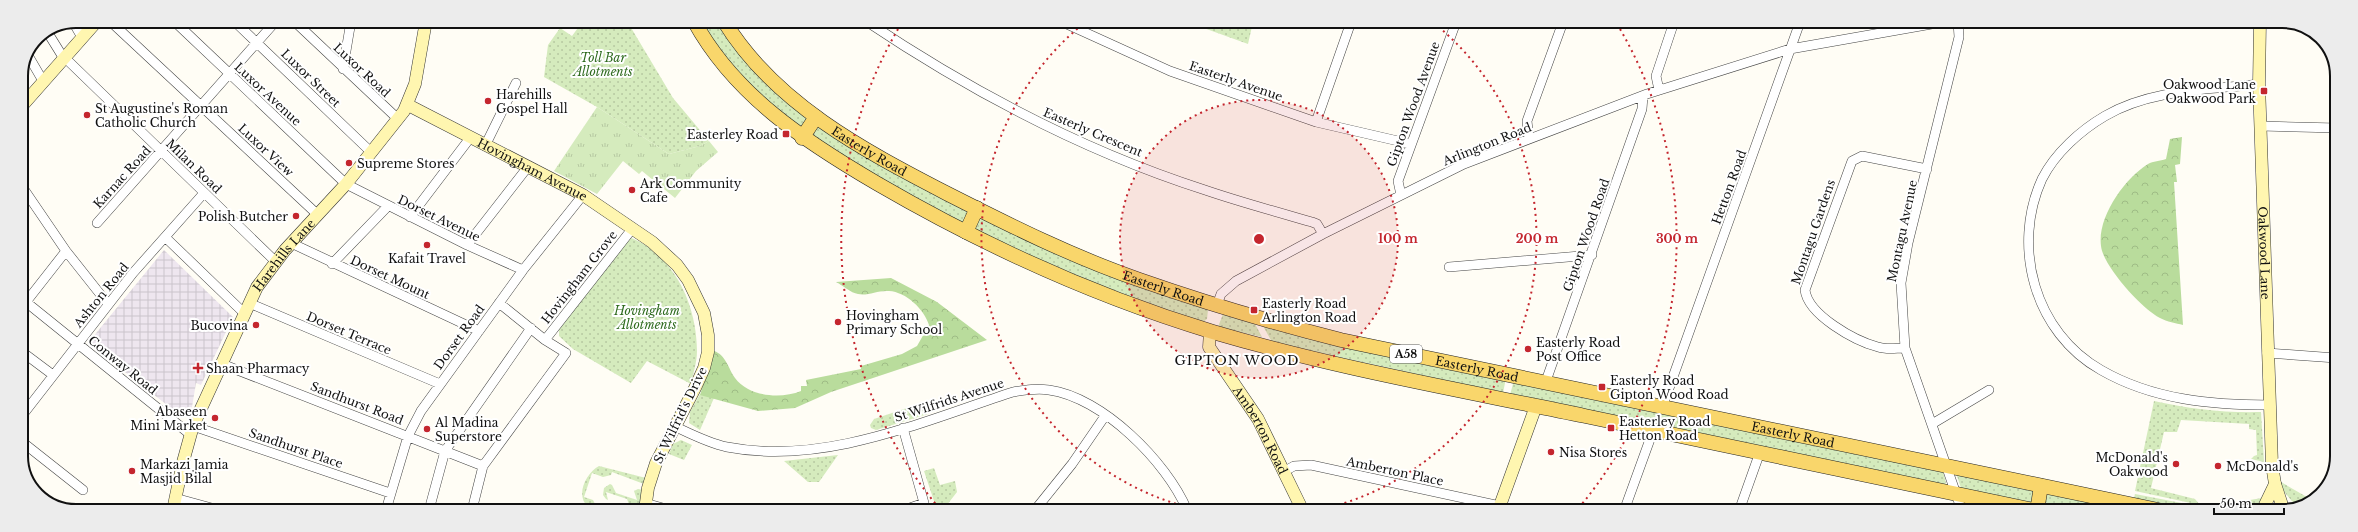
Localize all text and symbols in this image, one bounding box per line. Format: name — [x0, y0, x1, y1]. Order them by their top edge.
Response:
street label: Gipton Wood Avenue — [1383, 39, 1443, 169]
street label: Luxor Road — [330, 40, 394, 100]
street label: Luxor Street — [278, 46, 344, 110]
park label: Toll Bar Allotments — [571, 50, 633, 79]
street label: Easterly Avenue — [1187, 58, 1285, 104]
street label: Luxor Avenue — [232, 59, 305, 129]
place label: Oakwood Lane Oakwood Park — [2163, 77, 2257, 106]
marker: Oakwood Lane Oakwood Park — [2259, 86, 2269, 96]
place label: Harehills Gospel Hall — [496, 87, 568, 116]
marker: Harehills Gospel Hall — [483, 96, 493, 106]
place label: St Augustine's Roman Catholic Church — [95, 101, 228, 130]
street label: Easterly Crescent — [1041, 104, 1145, 160]
marker: St Augustine's Roman Catholic Church — [82, 110, 92, 120]
street label: Arlington Road — [1439, 119, 1534, 169]
street label: Luxor View — [235, 121, 297, 180]
street label: Easterly Road — [829, 123, 910, 179]
place label: Easterley Road — [687, 127, 778, 142]
marker: Easterley Road — [781, 129, 791, 139]
street label: Hovingham Avenue — [475, 134, 591, 204]
street label: Milan Road — [163, 136, 225, 196]
street label: Karnac Road — [90, 143, 154, 211]
street label: Hetton Road — [1709, 148, 1749, 226]
place label: Supreme Stores — [357, 156, 455, 171]
marker: Supreme Stores — [344, 158, 354, 168]
place label: Ark Community Cafe — [639, 176, 742, 205]
street label: Gipton Wood Road — [1560, 176, 1612, 294]
street label: Montagu Gardens — [1788, 177, 1838, 287]
street label: Montagu Avenue — [1884, 178, 1920, 283]
marker: Ark Community Cafe — [627, 185, 637, 195]
street label: Dorset Avenue — [395, 192, 483, 244]
street label: Oakwood Lane — [2256, 206, 2274, 300]
place label: Polish Butcher — [198, 209, 288, 224]
marker: Polish Butcher — [291, 211, 301, 221]
street label: Harehills Lane — [249, 215, 318, 294]
street label: Hovingham Grove — [538, 227, 620, 327]
text: 100 m — [1378, 231, 1419, 246]
text: 200 m — [1516, 231, 1559, 246]
text: 300 m — [1656, 231, 1699, 246]
centre of rings — [1252, 232, 1266, 246]
marker: Kafait Travel — [422, 240, 432, 250]
place label: Kafait Travel — [388, 251, 466, 266]
street label: Dorset Mount — [348, 252, 433, 302]
street label: Ashton Road — [70, 260, 132, 331]
street label: Easterly Road — [1121, 267, 1206, 308]
place label: Easterly Road Arlington Road — [1261, 296, 1356, 325]
street label: Dorset Road — [430, 302, 488, 372]
park label: Hovingham Allotments — [613, 303, 681, 332]
marker: Easterly Road Arlington Road — [1249, 305, 1259, 315]
street label: Dorset Terrace — [304, 308, 394, 358]
place label: Hovingham Primary School — [846, 308, 942, 337]
marker: Hovingham Primary School — [833, 317, 843, 327]
place label: Bucovina — [190, 318, 248, 333]
marker: Bucovina — [251, 320, 261, 330]
street label: Conway Road — [85, 333, 161, 397]
place label: Easterly Road Post Office — [1536, 335, 1620, 364]
marker: Easterly Road Post Office — [1523, 344, 1533, 354]
road number: A58 — [1390, 345, 1422, 363]
district label: GIPTON WOOD — [1175, 352, 1299, 369]
street label: Easterly Road — [1434, 352, 1520, 384]
place label: Shaan Pharmacy — [206, 361, 310, 376]
marker: Shaan Pharmacy — [193, 363, 203, 373]
street label: St Wilfrid's Drive — [650, 364, 710, 466]
place label: Easterly Road Gipton Wood Road — [1610, 373, 1729, 402]
street label: St Wilfrids Avenue — [892, 375, 1006, 425]
street label: Sandhurst Road — [309, 378, 405, 428]
street label: Amberton Road — [1230, 382, 1291, 476]
marker: Easterly Road Gipton Wood Road — [1597, 382, 1607, 392]
place label: Abaseen Mini Market — [130, 404, 207, 433]
marker: Abaseen Mini Market — [210, 413, 220, 423]
place label: Easterley Road Hetton Road — [1619, 414, 1710, 443]
place label: Al Madina Superstore — [434, 415, 502, 444]
street label: Easterly Road — [1750, 418, 1836, 450]
marker: Easterley Road Hetton Road — [1606, 423, 1616, 433]
marker: Al Madina Superstore — [422, 424, 432, 434]
street label: Sandhurst Place — [247, 425, 345, 471]
place label: Nisa Stores — [1559, 445, 1627, 460]
marker: Nisa Stores — [1546, 447, 1556, 457]
place label: McDonald's Oakwood — [2096, 450, 2168, 479]
street label: Amberton Place — [1344, 453, 1445, 489]
place label: Markazi Jamia Masjid Bilal — [140, 457, 229, 486]
marker: McDonald's Oakwood — [2171, 459, 2181, 469]
place label: McDonald's — [2226, 459, 2298, 474]
marker: McDonald's — [2213, 461, 2223, 471]
marker: Markazi Jamia Masjid Bilal — [127, 466, 137, 476]
scale bar — [2214, 490, 2284, 516]
text: 50 m — [2220, 496, 2252, 511]

